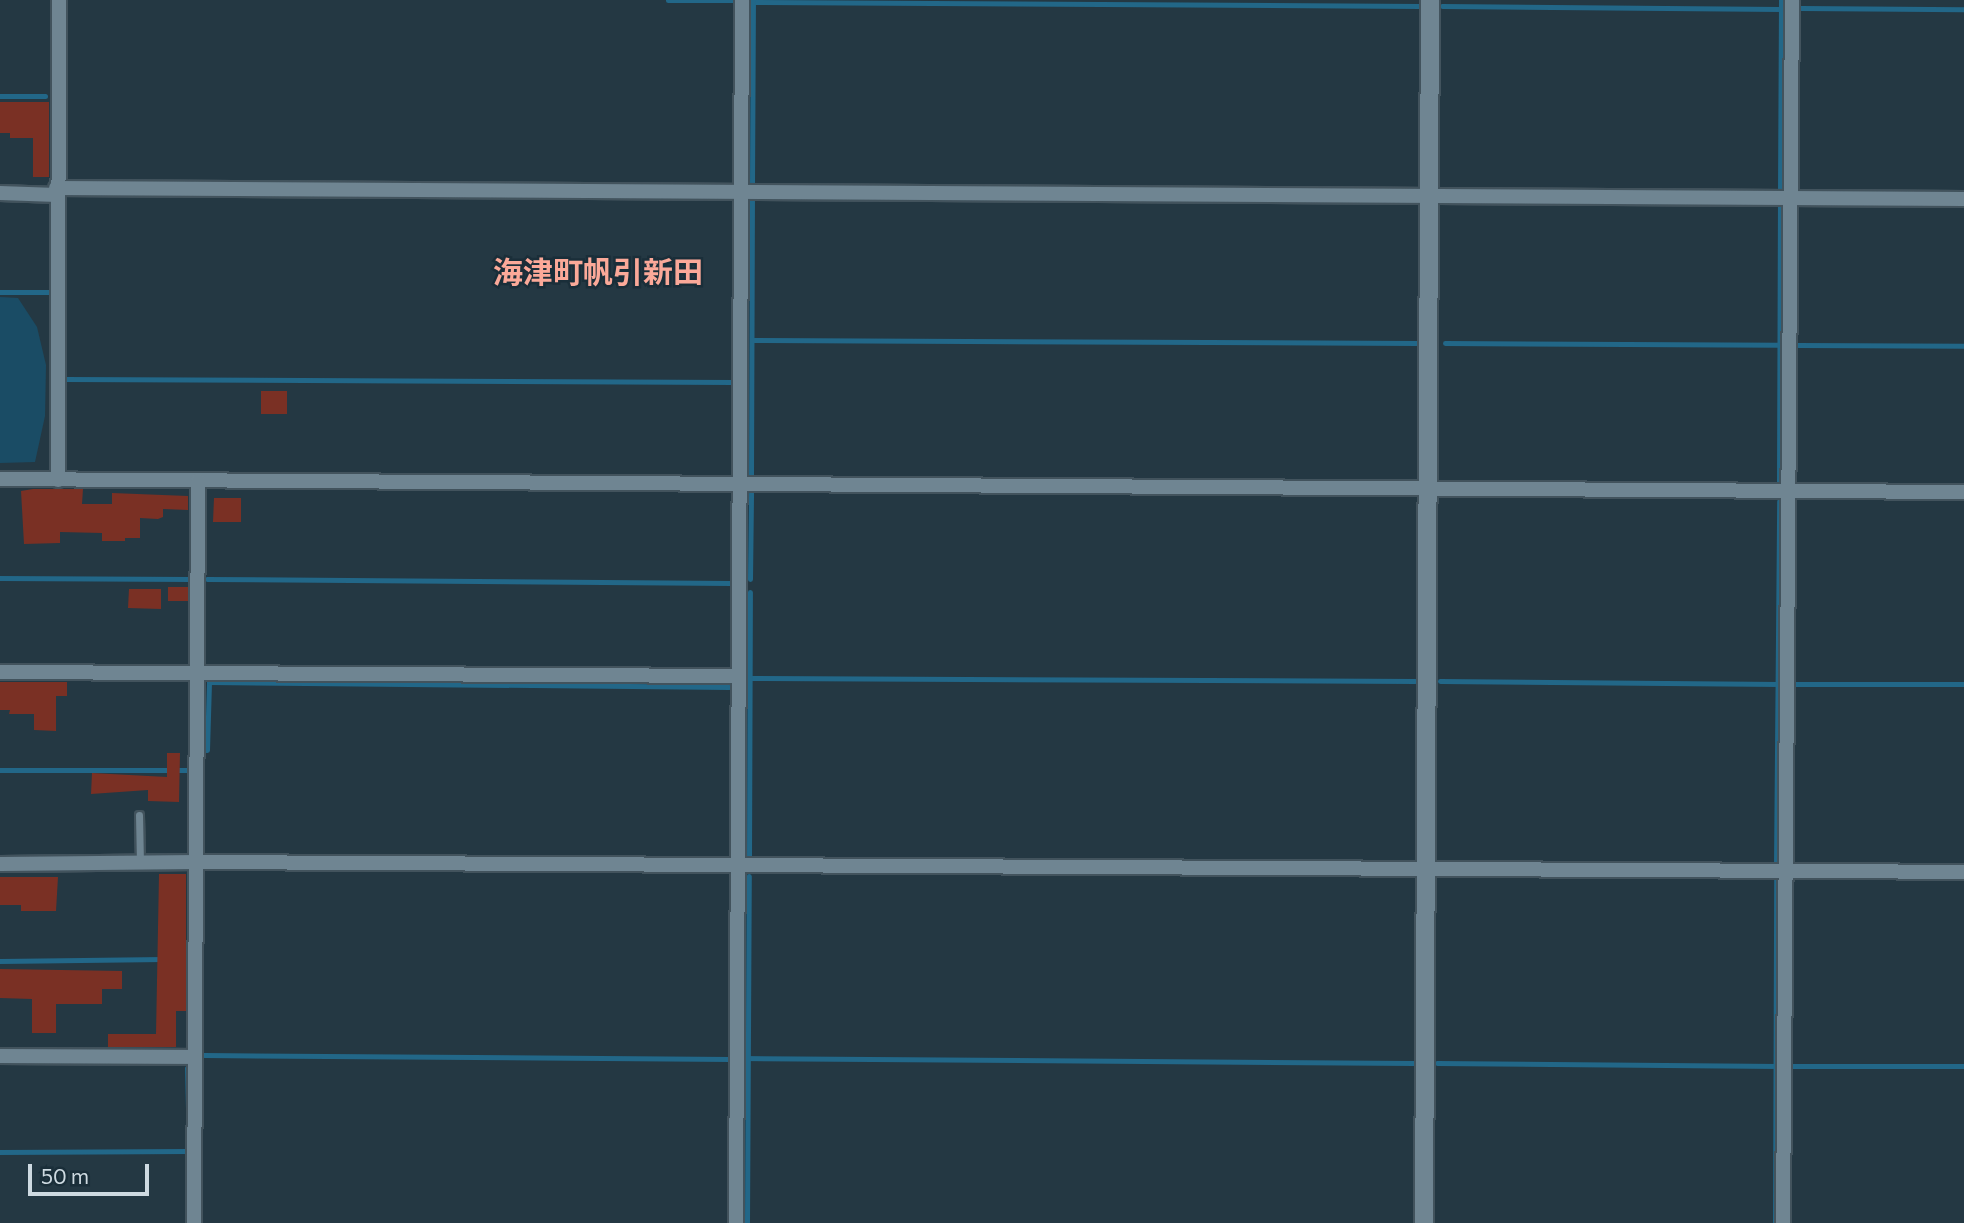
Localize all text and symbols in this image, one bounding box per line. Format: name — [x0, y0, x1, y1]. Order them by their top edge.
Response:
district label: 海津町帆引新田 — [493, 253, 703, 289]
scale bar — [32, 1150, 152, 1194]
text: 50 m — [41, 1163, 89, 1188]

